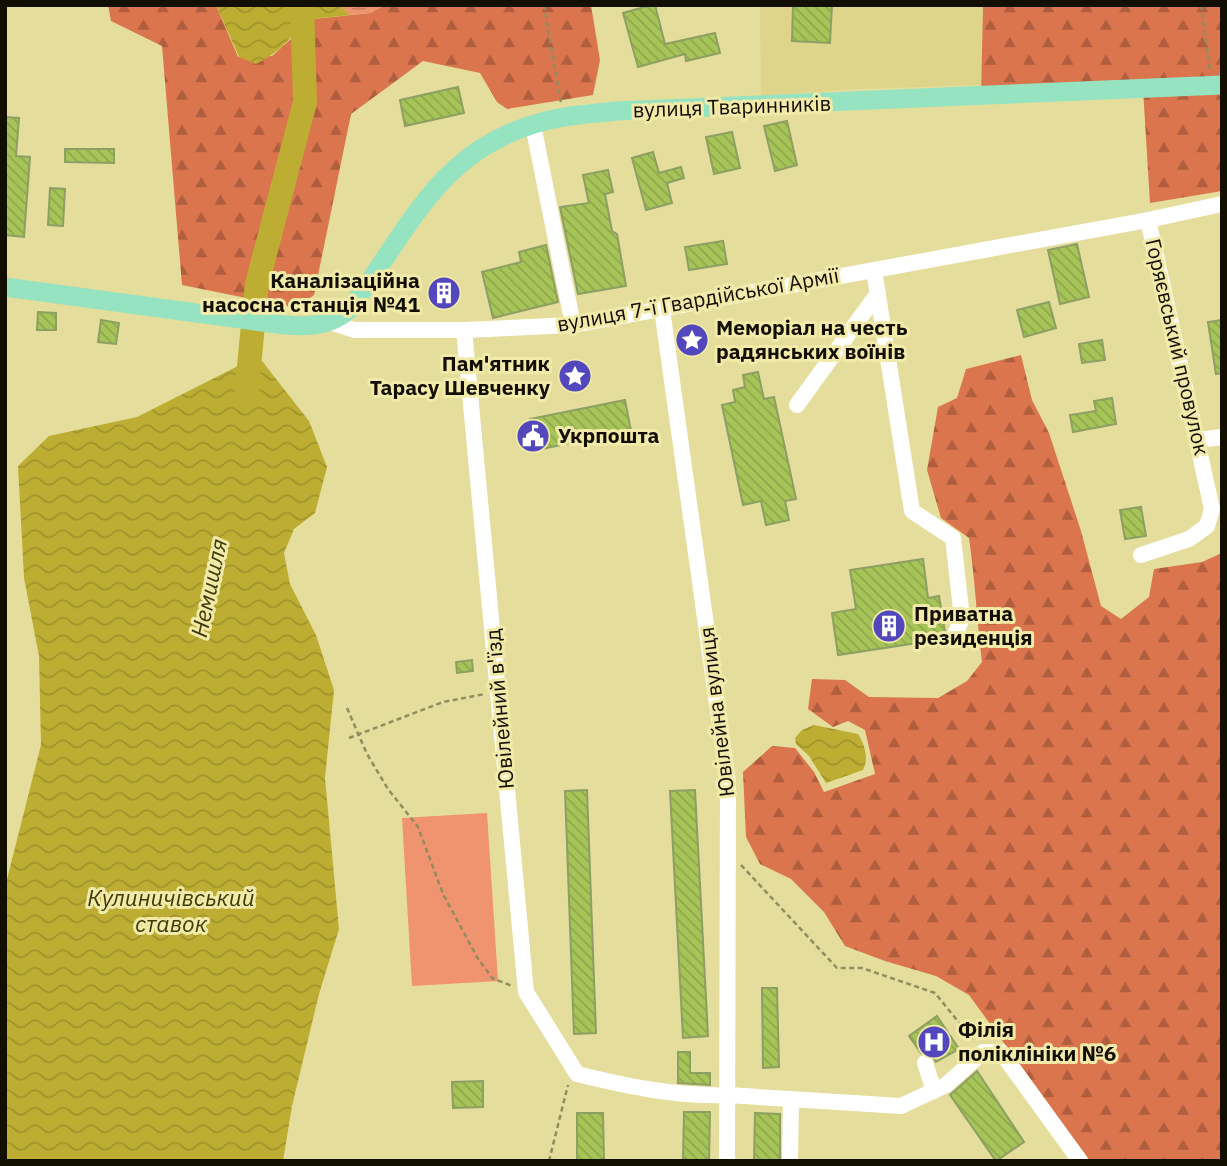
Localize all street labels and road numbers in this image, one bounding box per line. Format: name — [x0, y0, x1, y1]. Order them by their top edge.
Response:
street label: вулиця Тваринників — [632, 89, 832, 123]
street label: Горяєвський провулок — [1139, 236, 1217, 458]
street label: вулиця 7-ї Гвардійської Армії — [555, 260, 842, 338]
street label: Ювілейна вулиця — [692, 625, 740, 799]
street label: Ювілейний в'їзд — [478, 628, 520, 790]

